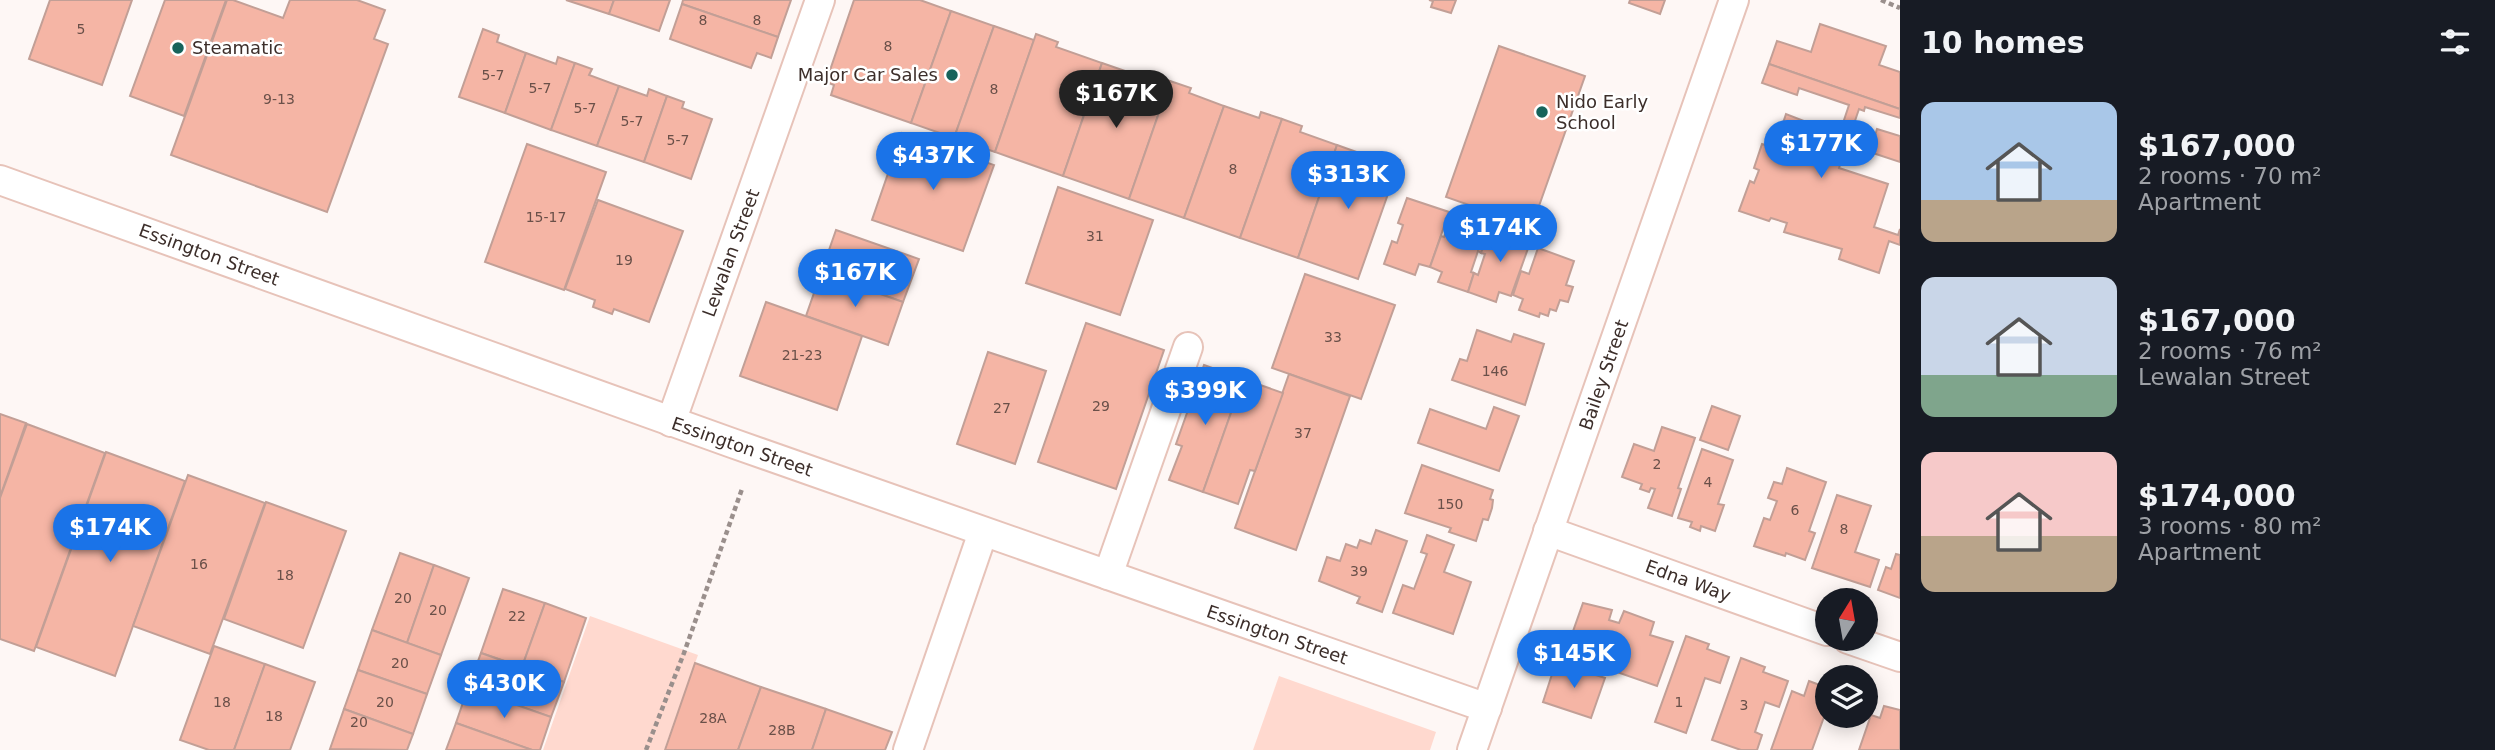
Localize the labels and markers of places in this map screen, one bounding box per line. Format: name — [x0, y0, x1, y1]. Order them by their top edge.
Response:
place label: Steamatic — [192, 37, 283, 58]
marker: Steamatic — [170, 40, 186, 56]
place label: Major Car Sales — [798, 64, 938, 85]
marker: Major Car Sales — [944, 67, 960, 83]
pin: $167K — [1067, 71, 1165, 130]
place label: Nido Early School — [1556, 91, 1648, 133]
marker: Nido Early School — [1534, 104, 1550, 120]
pin: $177K — [1772, 120, 1870, 180]
pin: $437K — [884, 132, 982, 192]
pin: $313K — [1299, 152, 1397, 211]
pin: $174K — [1451, 204, 1549, 264]
pin: $167K — [806, 250, 904, 309]
pin: $399K — [1156, 368, 1254, 427]
pin: $174K — [61, 504, 159, 564]
pin: $145K — [1525, 630, 1623, 690]
pin: $430K — [455, 660, 553, 720]

